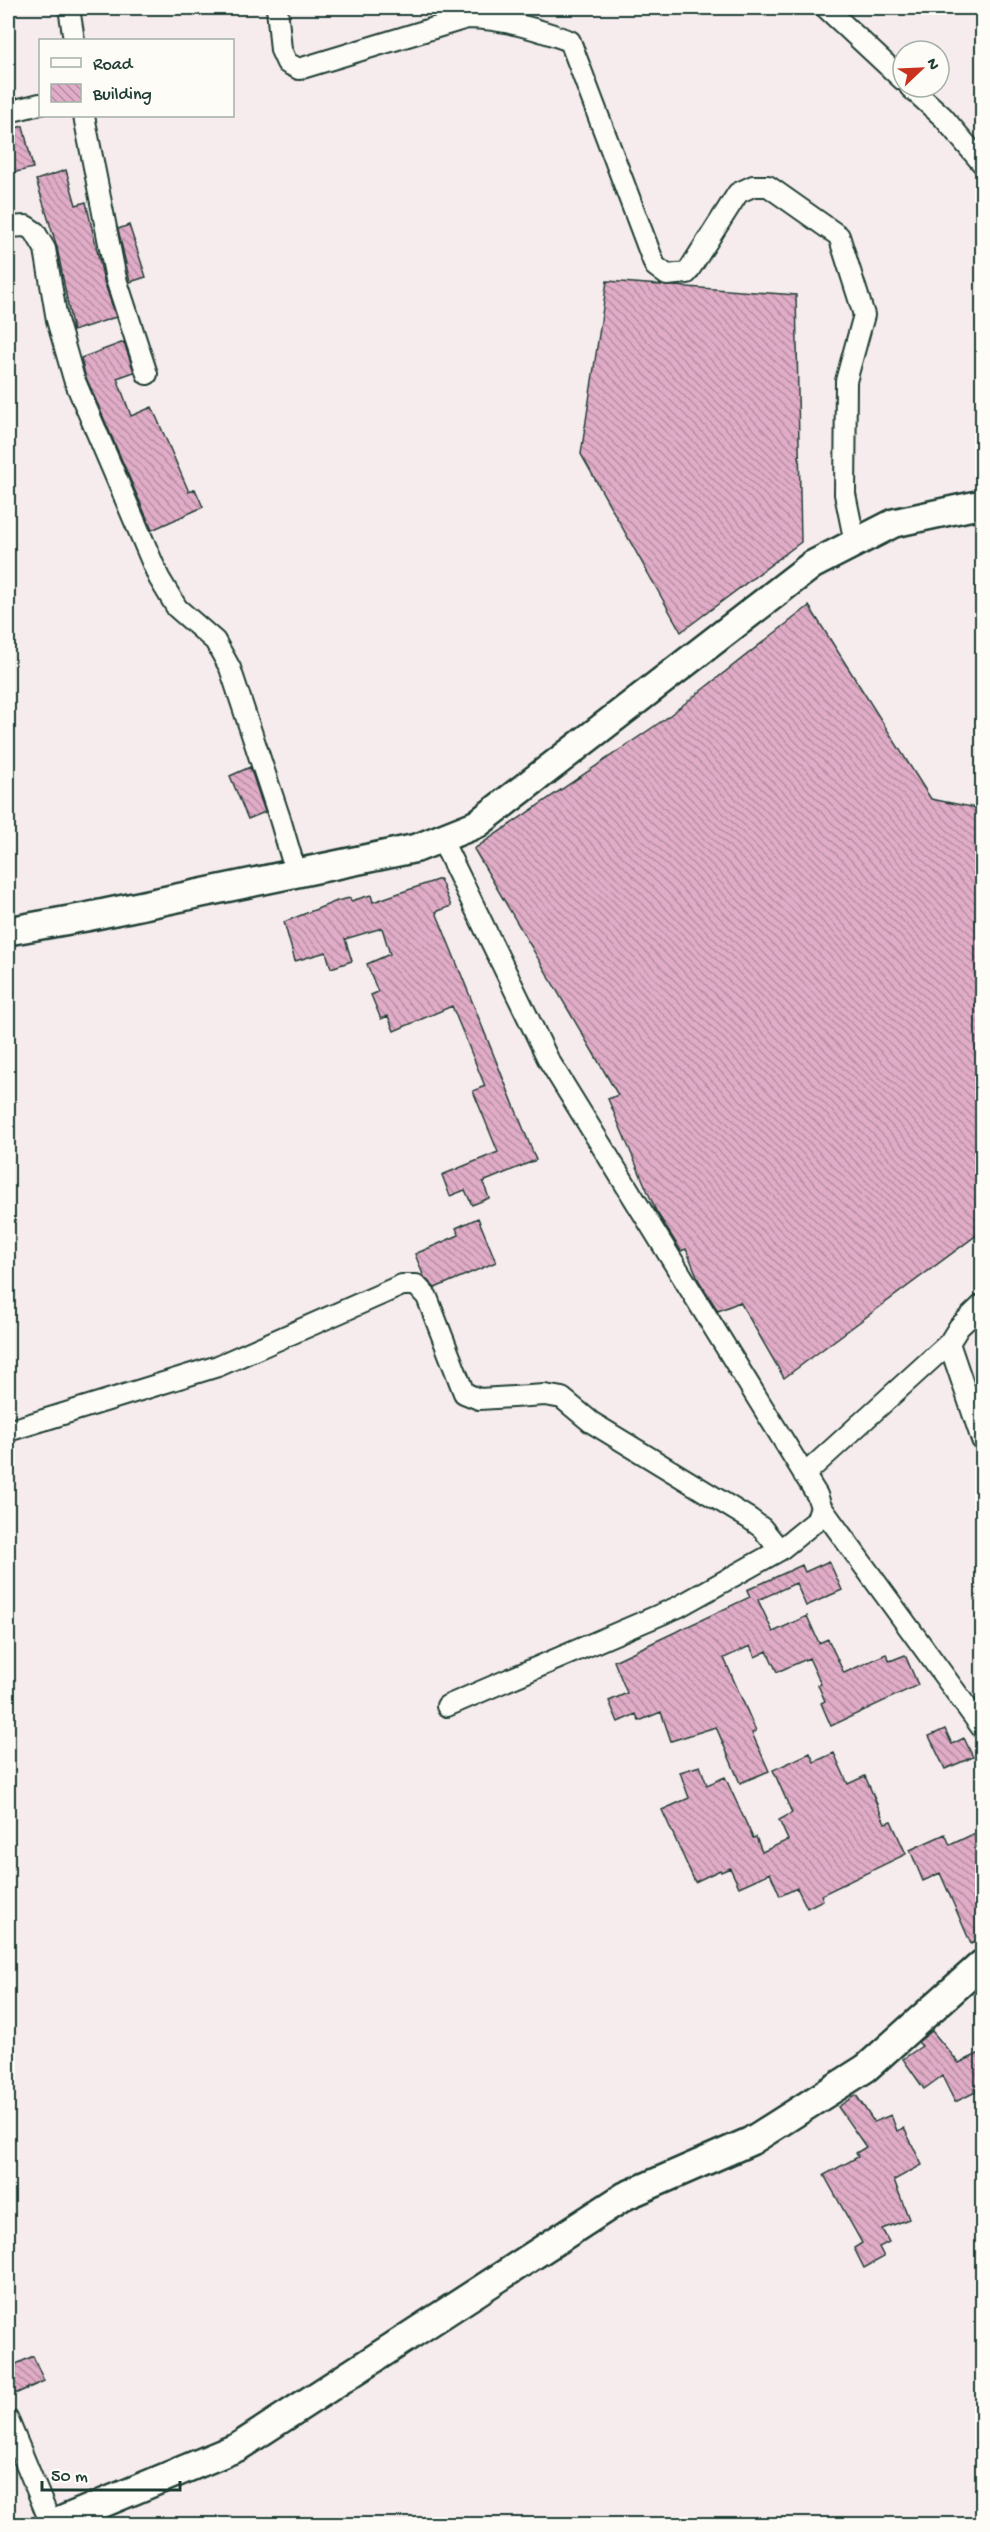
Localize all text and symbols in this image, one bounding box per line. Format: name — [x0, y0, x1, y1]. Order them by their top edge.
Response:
legend — [39, 39, 234, 117]
north arrow — [891, 39, 951, 99]
text: Road — [93, 55, 134, 76]
text: N — [921, 56, 943, 74]
text: Building — [92, 85, 152, 106]
scale bar — [42, 2454, 180, 2492]
text: 50 m — [51, 2467, 88, 2488]

